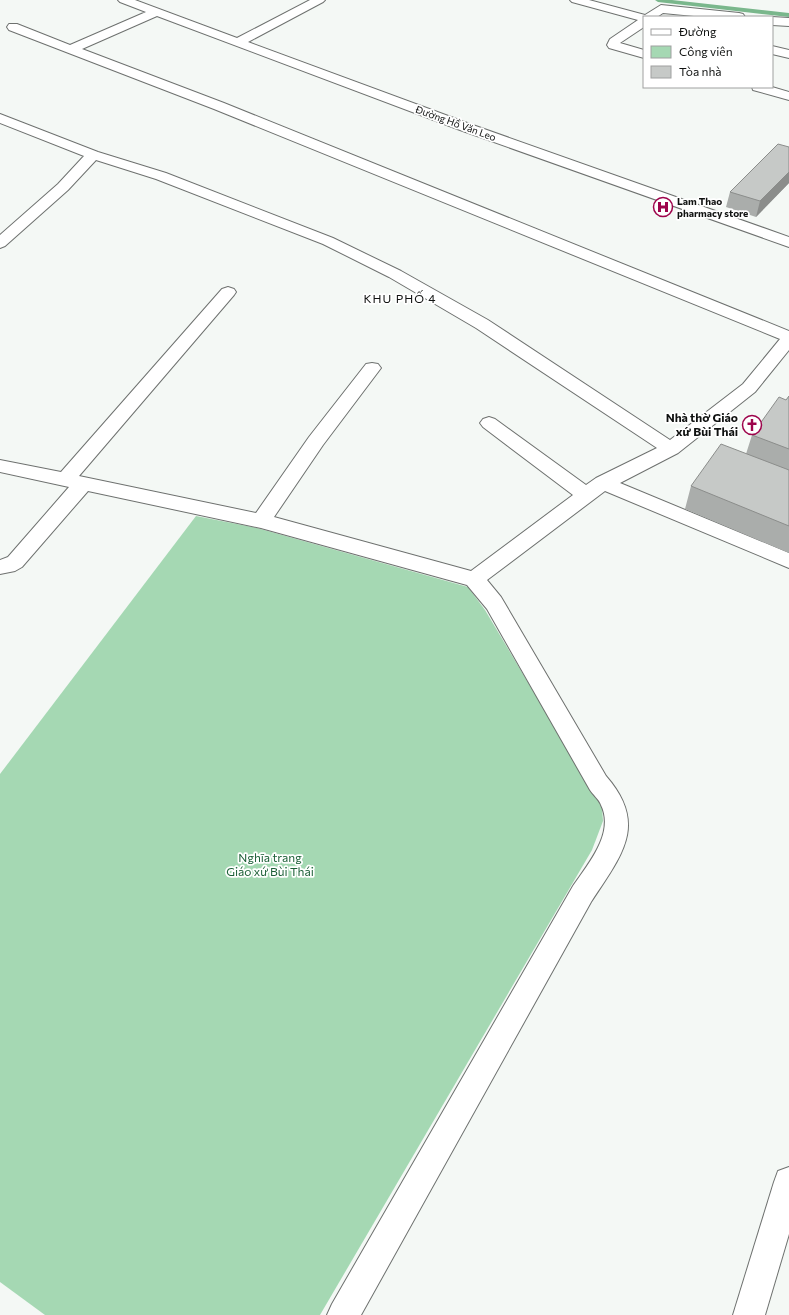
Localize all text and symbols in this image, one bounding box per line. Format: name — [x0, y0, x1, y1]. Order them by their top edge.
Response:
legend — [643, 16, 773, 88]
text: Đường — [678, 24, 717, 38]
text: Công viên — [679, 44, 733, 58]
text: Tòa nhà — [679, 64, 721, 78]
street label: Đường Hồ Văn Leo — [413, 103, 498, 143]
place label: Lam Thao pharmacy store — [677, 195, 748, 219]
hospital icon: Lam Thao pharmacy store — [652, 196, 674, 218]
district label: KHU PHỐ 4 — [364, 290, 436, 305]
place label: Nhà thờ Giáo xứ Bùi Thái — [666, 410, 738, 438]
church icon: Nhà thờ Giáo xứ Bùi Thái — [741, 414, 763, 436]
park label: Nghĩa trang Giáo xứ Bùi Thái — [226, 850, 314, 878]

